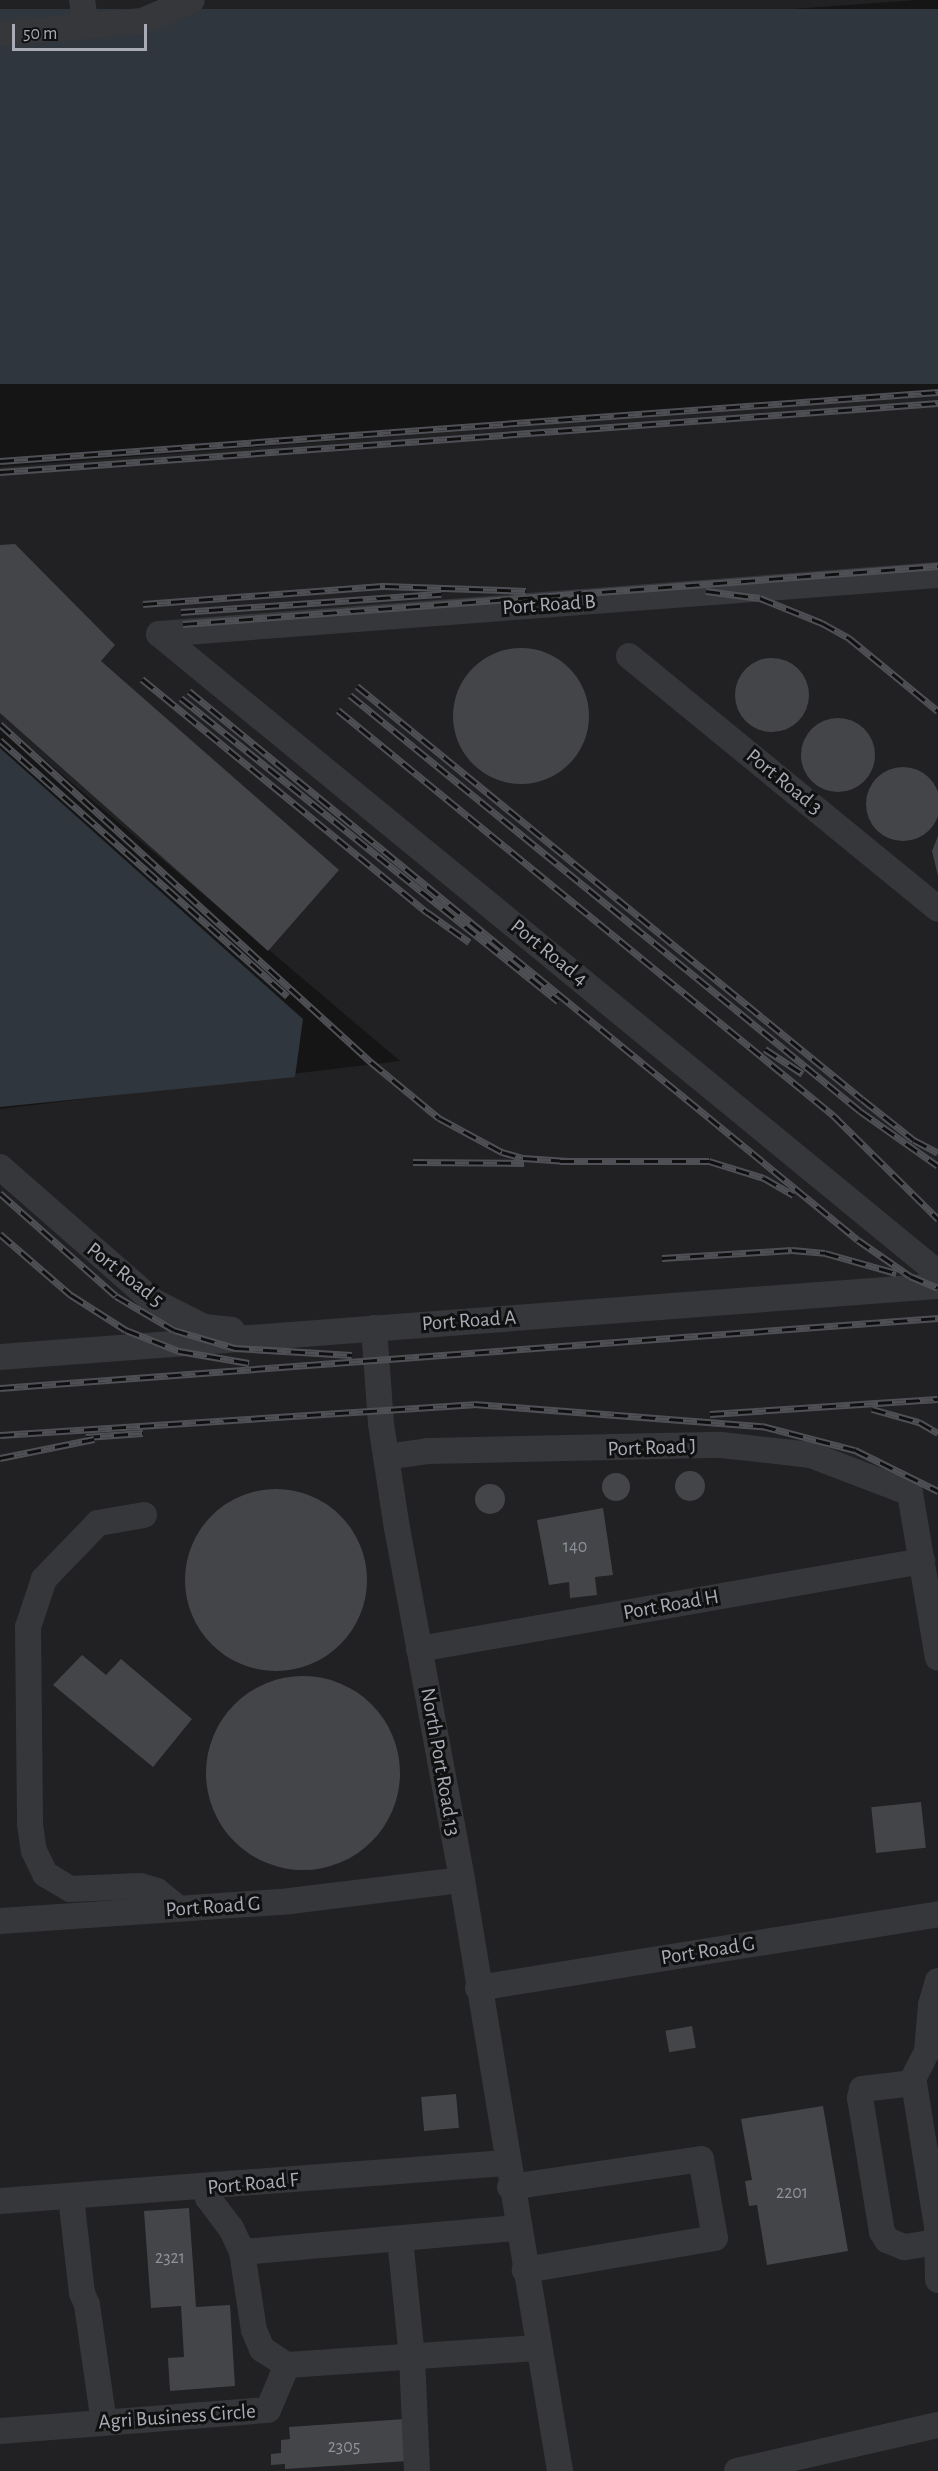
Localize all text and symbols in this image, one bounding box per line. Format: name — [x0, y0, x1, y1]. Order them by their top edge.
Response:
scale bar — [15, 12, 150, 50]
text: 50 m — [23, 25, 57, 43]
street label: Port Road B — [501, 589, 597, 621]
street label: Port Road 3 — [741, 744, 827, 820]
street label: Port Road 4 — [505, 914, 593, 992]
street label: Port Road 5 — [81, 1237, 169, 1313]
street label: Port Road A — [421, 1305, 517, 1337]
street label: Port Road J — [607, 1434, 697, 1462]
house number: 140 — [563, 1536, 587, 1558]
street label: Port Road H — [621, 1584, 721, 1626]
street label: North Port Road 13 — [415, 1686, 465, 1838]
street label: Port Road G — [165, 1891, 261, 1923]
street label: Port Road G — [659, 1931, 757, 1971]
street label: Port Road F — [206, 2167, 300, 2201]
house number: 2201 — [776, 2182, 808, 2204]
house number: 2321 — [155, 2247, 185, 2269]
street label: Agri Business Circle — [97, 2399, 257, 2435]
house number: 2305 — [328, 2436, 360, 2458]

